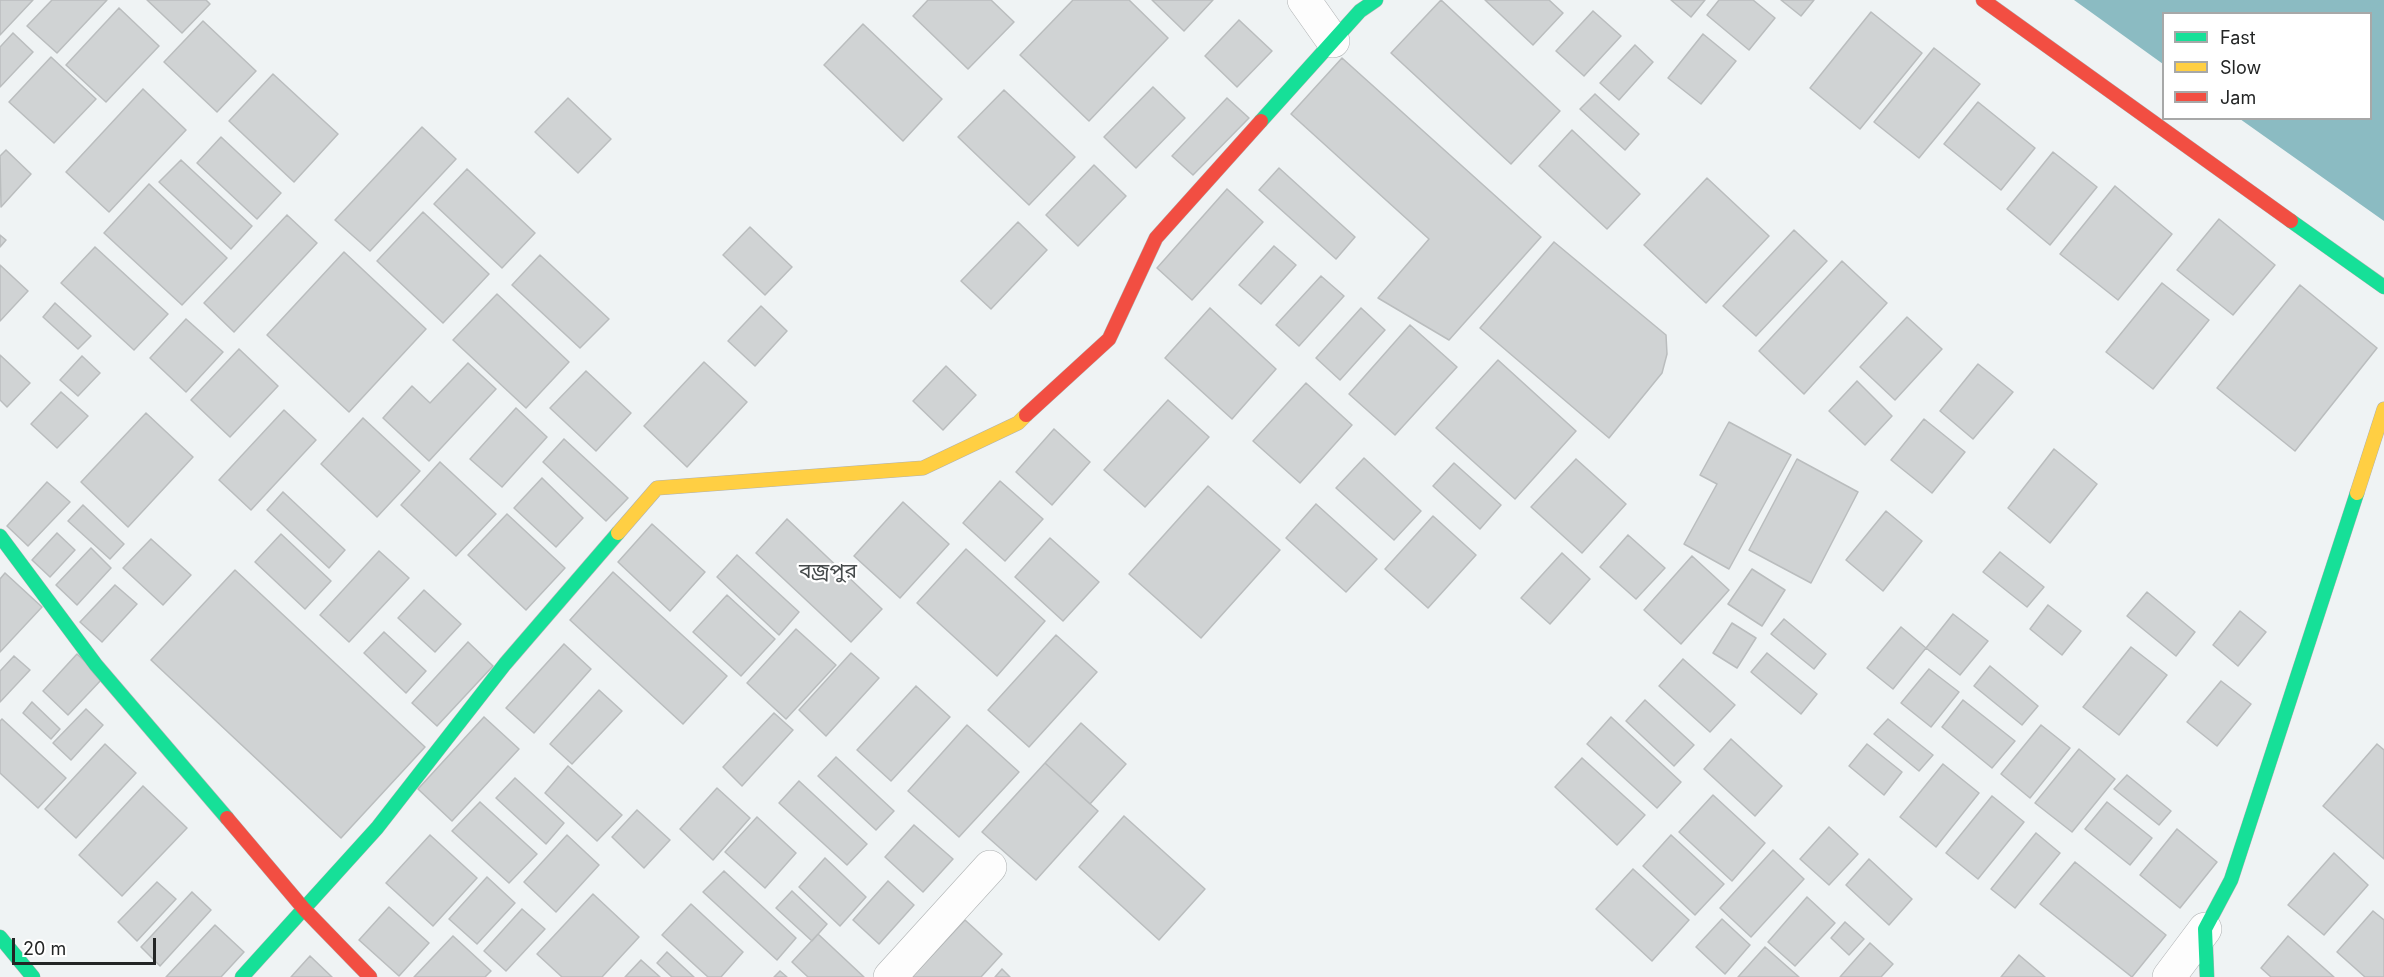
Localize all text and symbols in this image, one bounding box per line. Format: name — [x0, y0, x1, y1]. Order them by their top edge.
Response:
legend — [2162, 12, 2372, 120]
text: Fast — [2220, 27, 2256, 48]
text: Slow — [2220, 57, 2261, 78]
text: Jam — [2220, 87, 2256, 108]
district label: বজ্রপুর — [799, 559, 857, 585]
scale bar — [15, 926, 159, 964]
text: 20 m — [23, 938, 66, 959]

